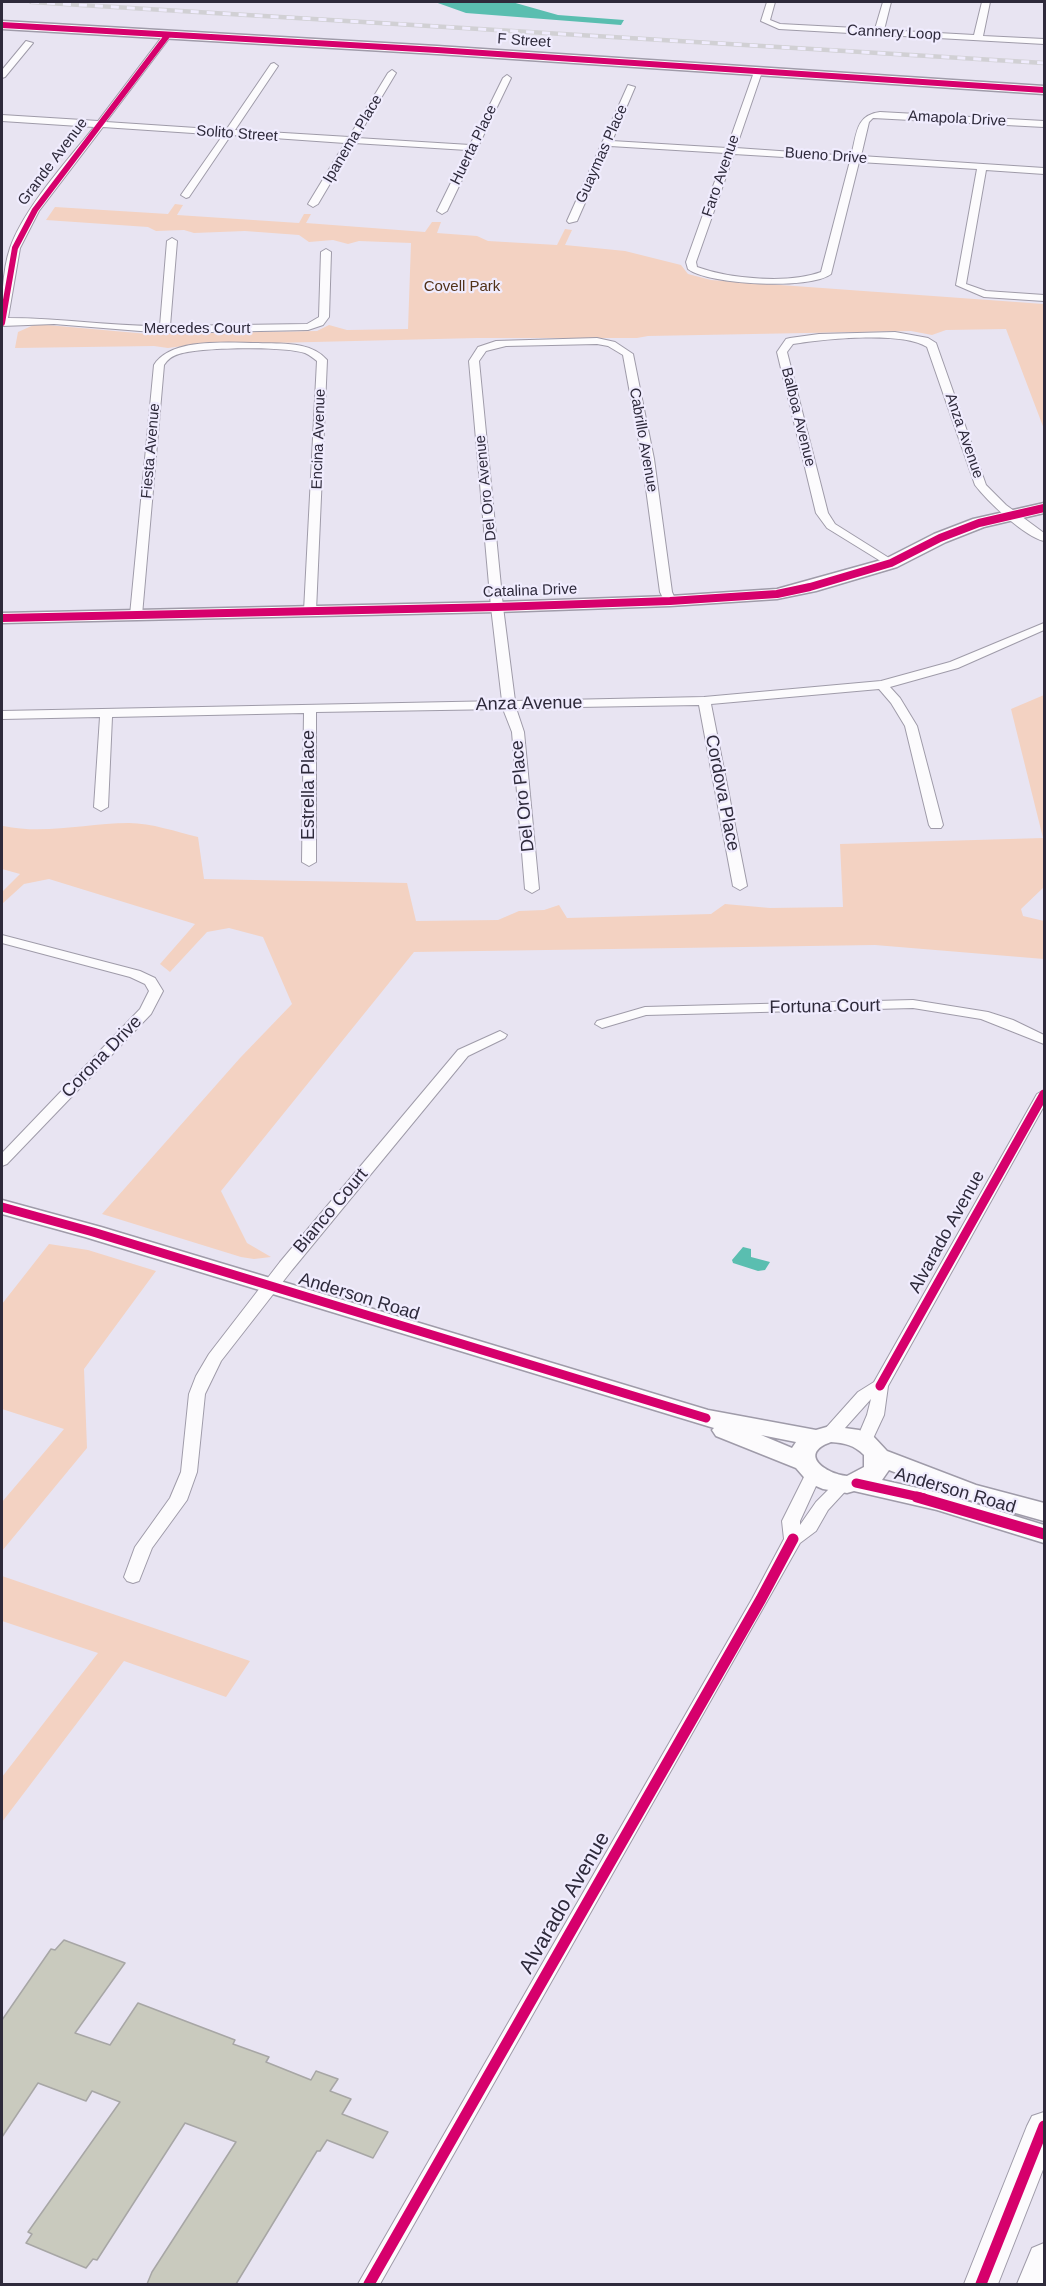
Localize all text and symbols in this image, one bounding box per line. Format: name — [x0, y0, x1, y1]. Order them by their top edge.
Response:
street label: Cannery Loop — [846, 22, 942, 44]
street label: F Street — [497, 30, 551, 52]
street label: Ipanema Place — [320, 91, 386, 187]
street label: Huerta Place — [447, 102, 501, 188]
street label: Guaymas Place — [572, 102, 632, 206]
street label: Amapola Drive — [907, 107, 1007, 131]
street label: Grande Avenue — [14, 115, 92, 209]
street label: Solito Street — [196, 122, 278, 146]
street label: Faro Avenue — [699, 133, 743, 219]
street label: Bueno Drive — [784, 144, 868, 168]
park label: Covell Park — [424, 278, 500, 296]
street label: Mercedes Court — [144, 320, 250, 338]
street label: Balboa Avenue — [777, 366, 819, 468]
street label: Cabrillo Avenue — [625, 386, 661, 494]
street label: Encina Avenue — [308, 388, 330, 490]
street label: Anza Avenue — [941, 391, 987, 481]
street label: Fiesta Avenue — [138, 403, 164, 499]
street label: Del Oro Avenue — [471, 434, 501, 542]
street label: Catalina Drive — [483, 580, 577, 602]
street label: Anza Avenue — [475, 692, 583, 716]
street label: Estrella Place — [298, 730, 320, 840]
street label: Cordova Place — [700, 733, 744, 853]
street label: Del Oro Place — [506, 739, 540, 853]
street label: Fortuna Court — [769, 995, 881, 1019]
street label: Corona Drive — [57, 1011, 147, 1103]
street label: Bianco Court — [289, 1164, 373, 1258]
street label: Alvarado Avenue — [904, 1167, 990, 1297]
street label: Anderson Road — [296, 1268, 422, 1326]
street label: Anderson Road — [892, 1463, 1018, 1519]
street label: Alvarado Avenue — [514, 1828, 616, 1978]

